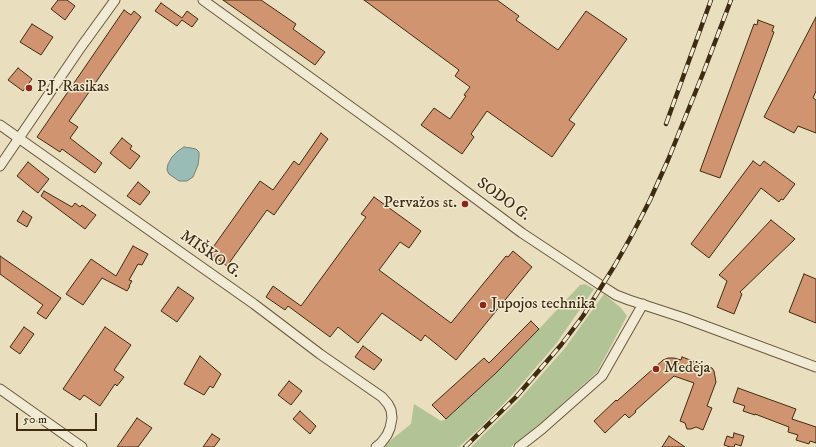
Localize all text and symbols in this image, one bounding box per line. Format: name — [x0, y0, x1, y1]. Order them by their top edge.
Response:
place label: P.J. Rasikas — [37, 78, 109, 98]
marker: P.J. Rasikas — [24, 83, 34, 93]
street label: SODO G. — [473, 174, 533, 226]
place label: Pervažos st. — [384, 194, 457, 214]
marker: Pervažos st. — [460, 199, 470, 209]
street label: MIŠKO G. — [176, 227, 244, 283]
place label: Jupojos technika — [491, 295, 595, 315]
marker: Jupojos technika — [478, 300, 488, 310]
place label: Medėja — [664, 359, 710, 379]
marker: Medėja — [651, 364, 661, 374]
scale bar — [18, 405, 99, 431]
text: 50 m — [23, 412, 47, 427]

